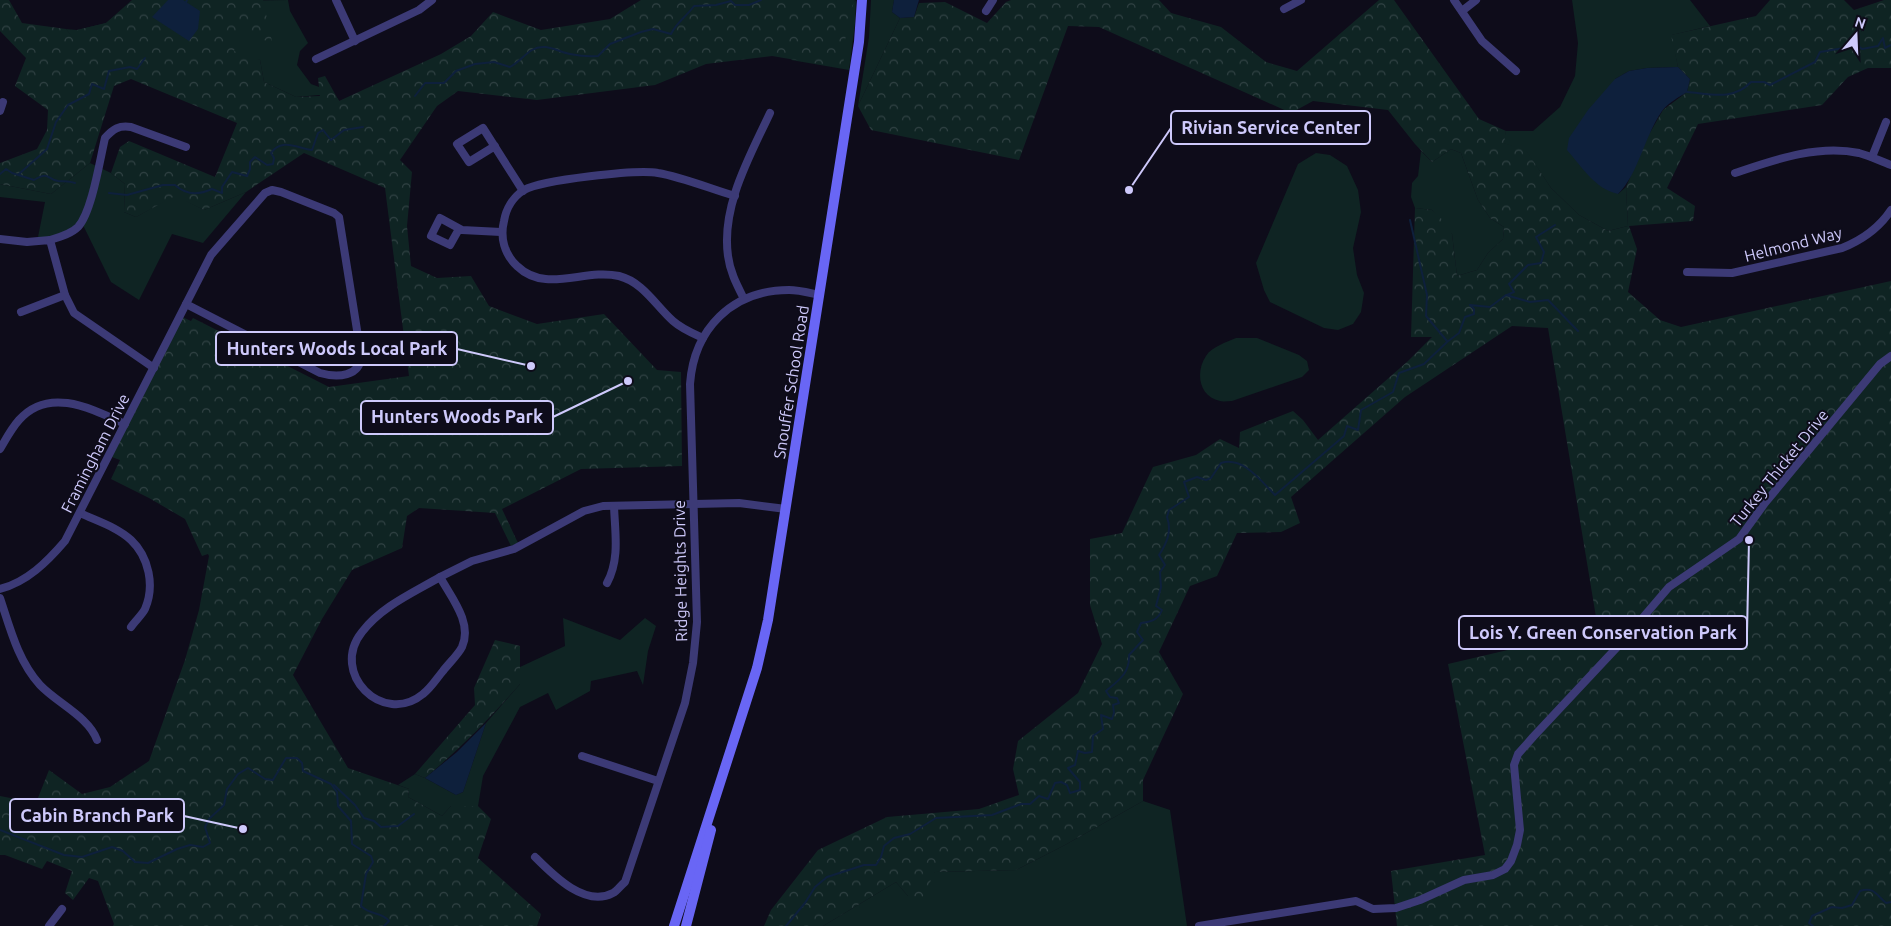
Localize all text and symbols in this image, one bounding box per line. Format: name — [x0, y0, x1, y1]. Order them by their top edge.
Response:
north arrow — [1831, 10, 1881, 60]
text: N — [1853, 13, 1868, 32]
callout: Rivian Service Center — [1171, 111, 1370, 144]
text: Rivian Service Center — [1181, 117, 1361, 137]
street label: Helmond Way — [1742, 223, 1844, 265]
street label: Snouffer School Road — [770, 304, 812, 460]
callout: Hunters Woods Local Park — [216, 332, 457, 365]
text: Hunters Woods Local Park — [227, 338, 447, 358]
street label: Framingham Drive — [57, 391, 133, 515]
callout: Hunters Woods Park — [361, 401, 553, 434]
text: Hunters Woods Park — [371, 406, 543, 426]
street label: Turkey Thicket Drive — [1726, 406, 1832, 530]
street label: Ridge Heights Drive — [670, 500, 690, 642]
callout: Lois Y. Green Conservation Park — [1459, 616, 1747, 649]
text: Lois Y. Green Conservation Park — [1469, 622, 1737, 642]
callout: Cabin Branch Park — [10, 799, 184, 832]
text: Cabin Branch Park — [20, 805, 174, 825]

